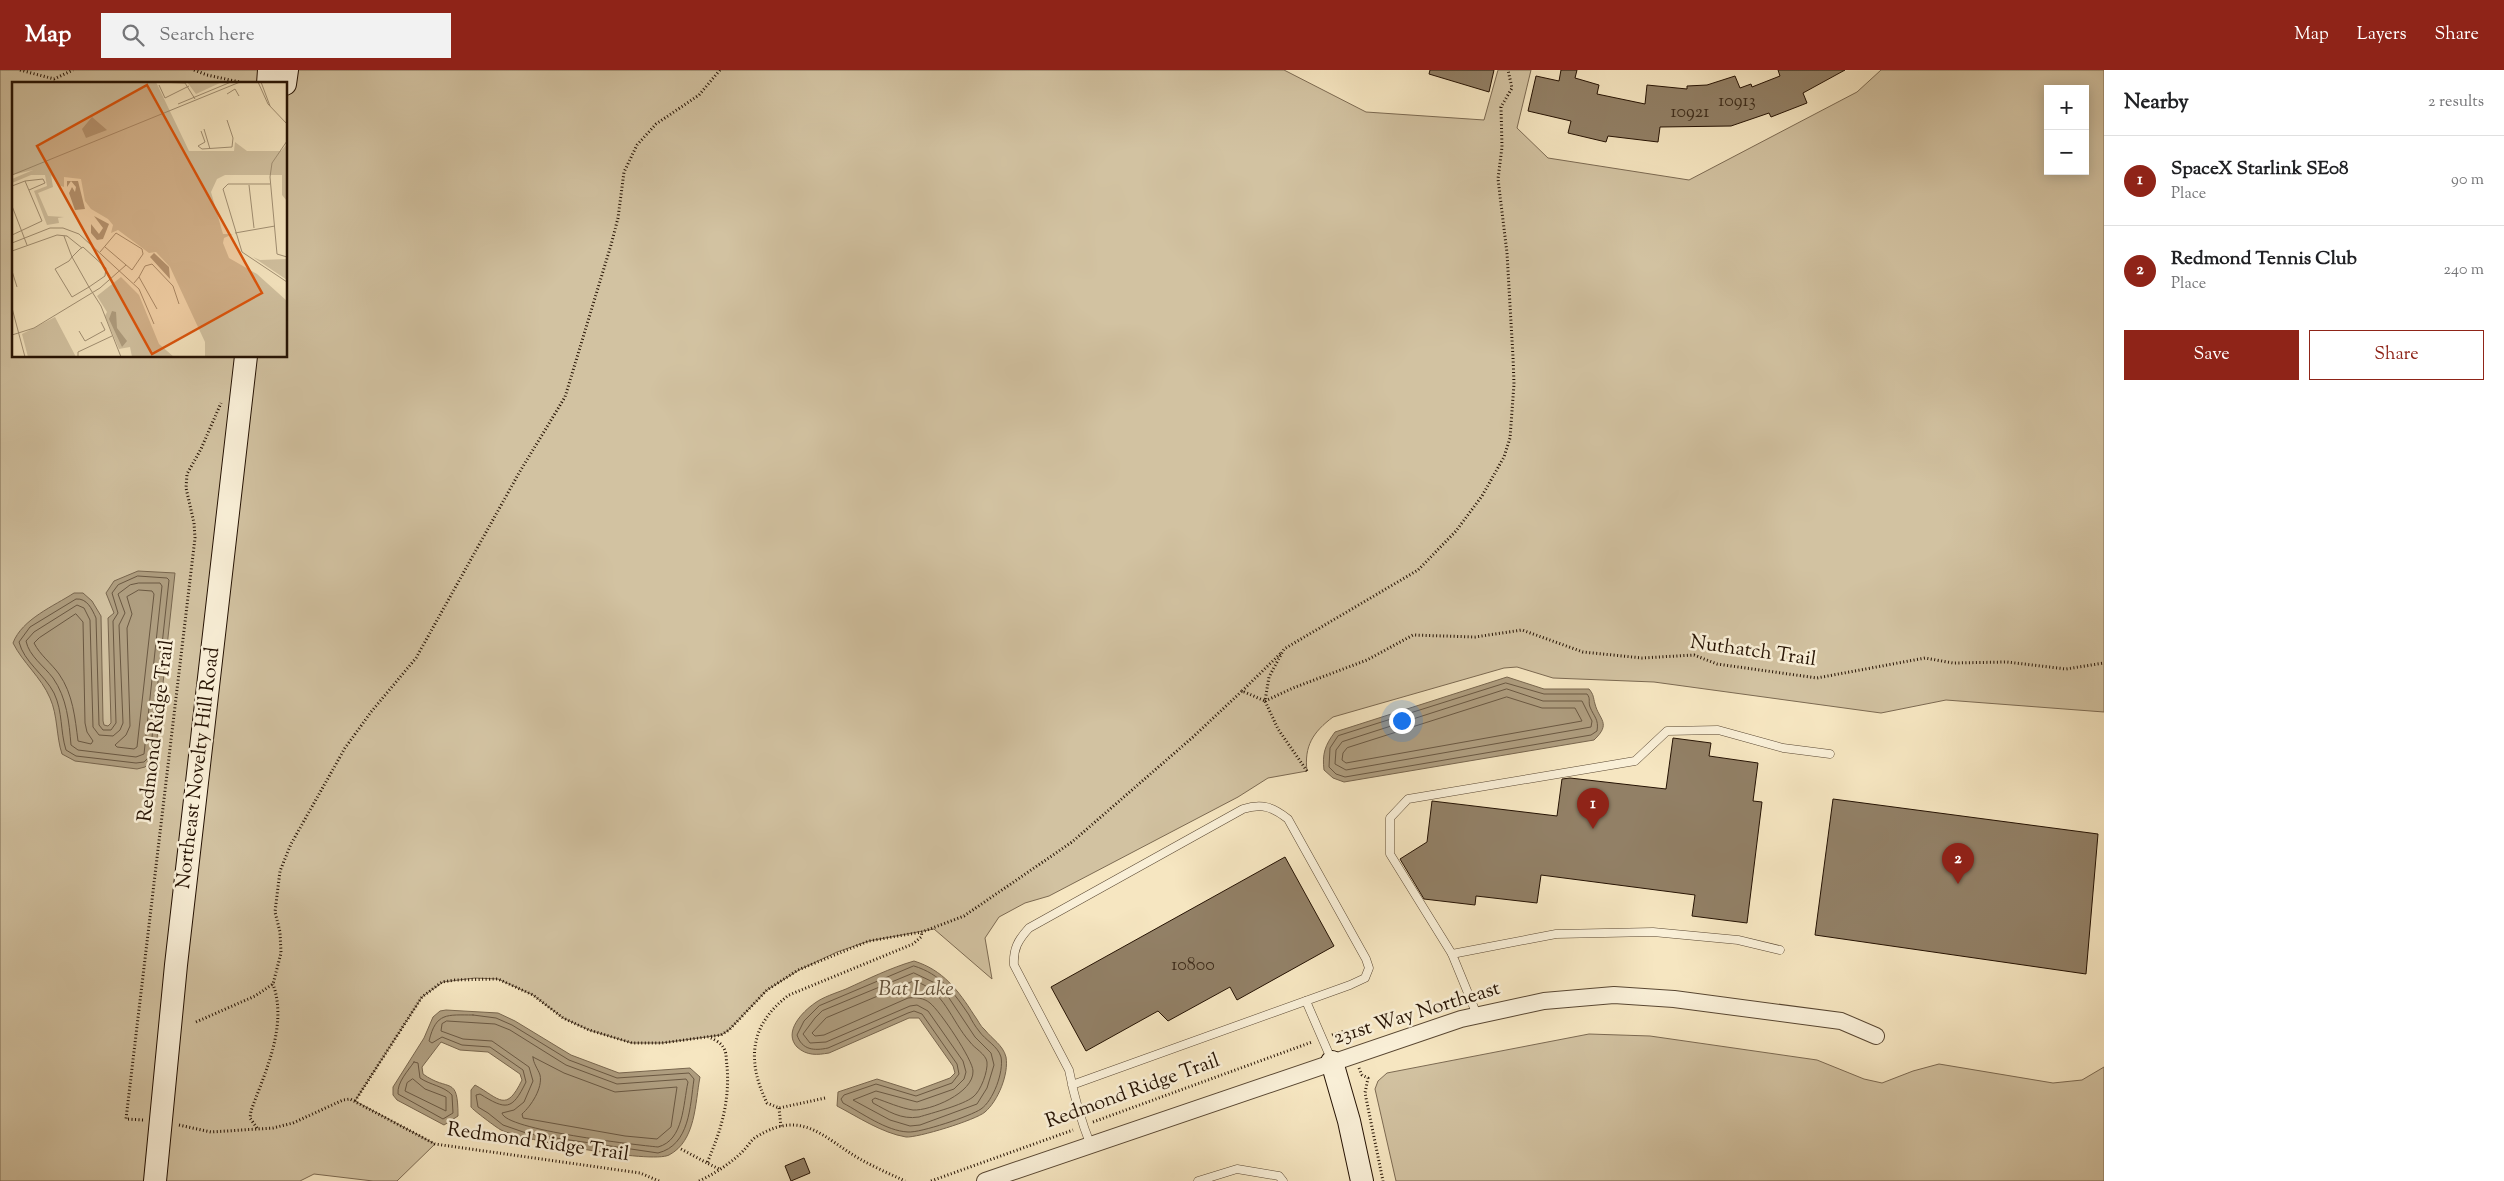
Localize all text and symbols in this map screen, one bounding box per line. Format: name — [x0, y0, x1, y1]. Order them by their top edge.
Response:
search box — [101, 13, 451, 58]
text: Map — [25, 18, 71, 52]
icon: search — [119, 21, 147, 49]
text: Search here — [159, 22, 255, 49]
text: Map — [2294, 22, 2329, 48]
text: Layers — [2357, 22, 2407, 48]
text: Share — [2435, 22, 2479, 48]
inset map — [12, 82, 288, 358]
map controls — [2044, 85, 2089, 175]
button: + — [2044, 85, 2089, 130]
text: Nearby — [2124, 88, 2189, 118]
house number: 10913 — [1718, 89, 1756, 115]
text: 2 results — [2428, 91, 2484, 114]
house number: 10921 — [1671, 100, 1709, 126]
button: − — [2044, 130, 2089, 175]
text: SpaceX Starlink SE08 — [2171, 156, 2349, 183]
text: 1 — [2137, 169, 2143, 192]
text: 90 m — [2451, 169, 2484, 192]
text: Place — [2171, 183, 2206, 206]
text: Redmond Tennis Club — [2171, 246, 2357, 273]
text: 2 — [2136, 259, 2144, 282]
text: 240 m — [2443, 259, 2484, 282]
text: Place — [2171, 273, 2206, 296]
button: Save — [2124, 330, 2299, 380]
button: Share — [2309, 330, 2484, 380]
street label: Nuthatch Trail — [1688, 629, 1818, 675]
street label: Redmond Ridge Trail — [131, 638, 183, 824]
street label: Northeast Novelty Hill Road — [170, 645, 228, 891]
your location — [1389, 708, 1415, 734]
pin: 1 — [1577, 788, 1609, 829]
pin: 2 — [1942, 843, 1974, 884]
house number: 10800 — [1171, 953, 1215, 979]
water label: Bat Lake — [878, 975, 954, 1005]
street label: 231st Way Northeast — [1330, 975, 1504, 1053]
street label: Redmond Ridge Trail — [1042, 1047, 1225, 1137]
street label: Redmond Ridge Trail — [445, 1116, 631, 1170]

